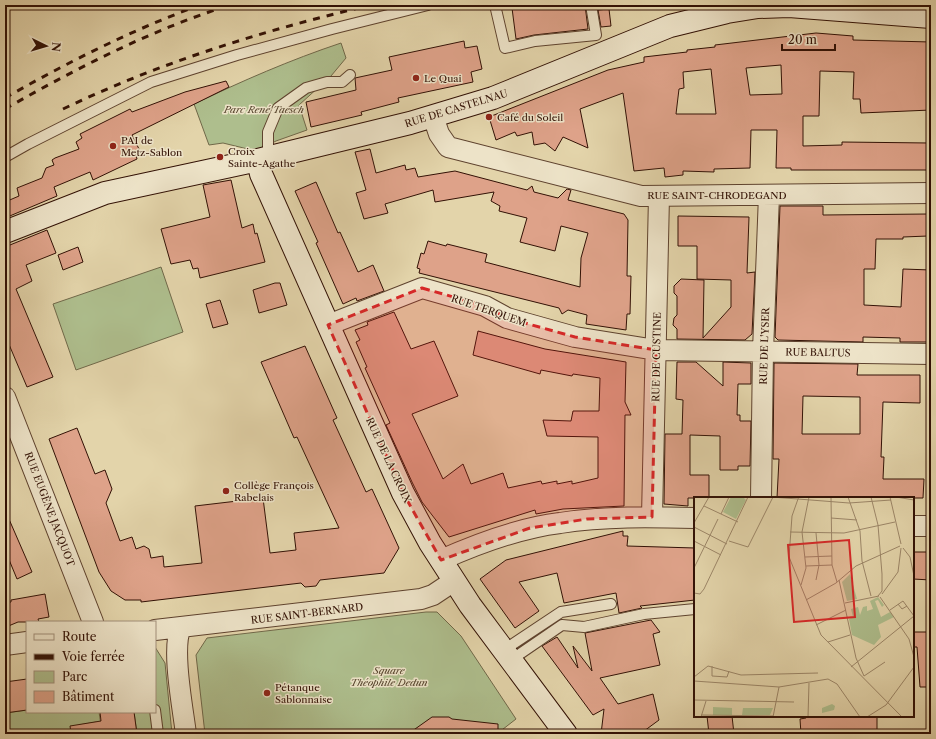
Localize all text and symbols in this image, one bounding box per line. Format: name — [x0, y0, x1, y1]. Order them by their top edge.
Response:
north arrow — [26, 26, 66, 66]
scale bar — [782, 26, 835, 52]
text: 20 m — [788, 32, 817, 47]
text: N — [49, 41, 63, 53]
place label: Le Quai — [424, 72, 462, 85]
marker: Le Quai — [411, 73, 421, 83]
street label: RUE DE CASTELNAU — [403, 87, 509, 130]
park label: Parc René Taesch — [223, 103, 304, 116]
place label: Café du Soleil — [497, 111, 563, 124]
marker: Café du Soleil — [484, 112, 494, 122]
place label: PAI de Metz-Sablon — [121, 134, 183, 159]
marker: PAI de Metz-Sablon — [108, 141, 118, 151]
place label: Croix Sainte-Agathe — [228, 145, 296, 170]
marker: Croix Sainte-Agathe — [215, 152, 225, 162]
street label: RUE SAINT-CHRODEGAND — [647, 189, 787, 202]
street label: RUE TERQUEM — [449, 292, 528, 329]
street label: RUE DE L'YSER — [757, 307, 772, 385]
street label: RUE DE CUSTINE — [649, 312, 664, 402]
street label: RUE BALTUS — [785, 345, 851, 360]
street label: RUE DE LA CROIX — [363, 415, 414, 505]
street label: RUE EUGÈNE JACQUOT — [22, 450, 78, 569]
place label: Collège François Rabelais — [234, 479, 314, 504]
marker: Collège François Rabelais — [221, 486, 231, 496]
inset map — [694, 497, 914, 717]
street label: RUE SAINT-BERNARD — [250, 600, 364, 627]
legend — [26, 621, 156, 713]
text: Route — [62, 629, 97, 644]
text: Voie ferrée — [61, 649, 125, 664]
park label: Square Théophile Dedun — [350, 664, 428, 689]
text: Parc — [62, 669, 87, 684]
place label: Pétanque Sablonnaise — [275, 681, 333, 706]
marker: Pétanque Sablonnaise — [262, 688, 272, 698]
text: Bâtiment — [62, 689, 115, 704]

